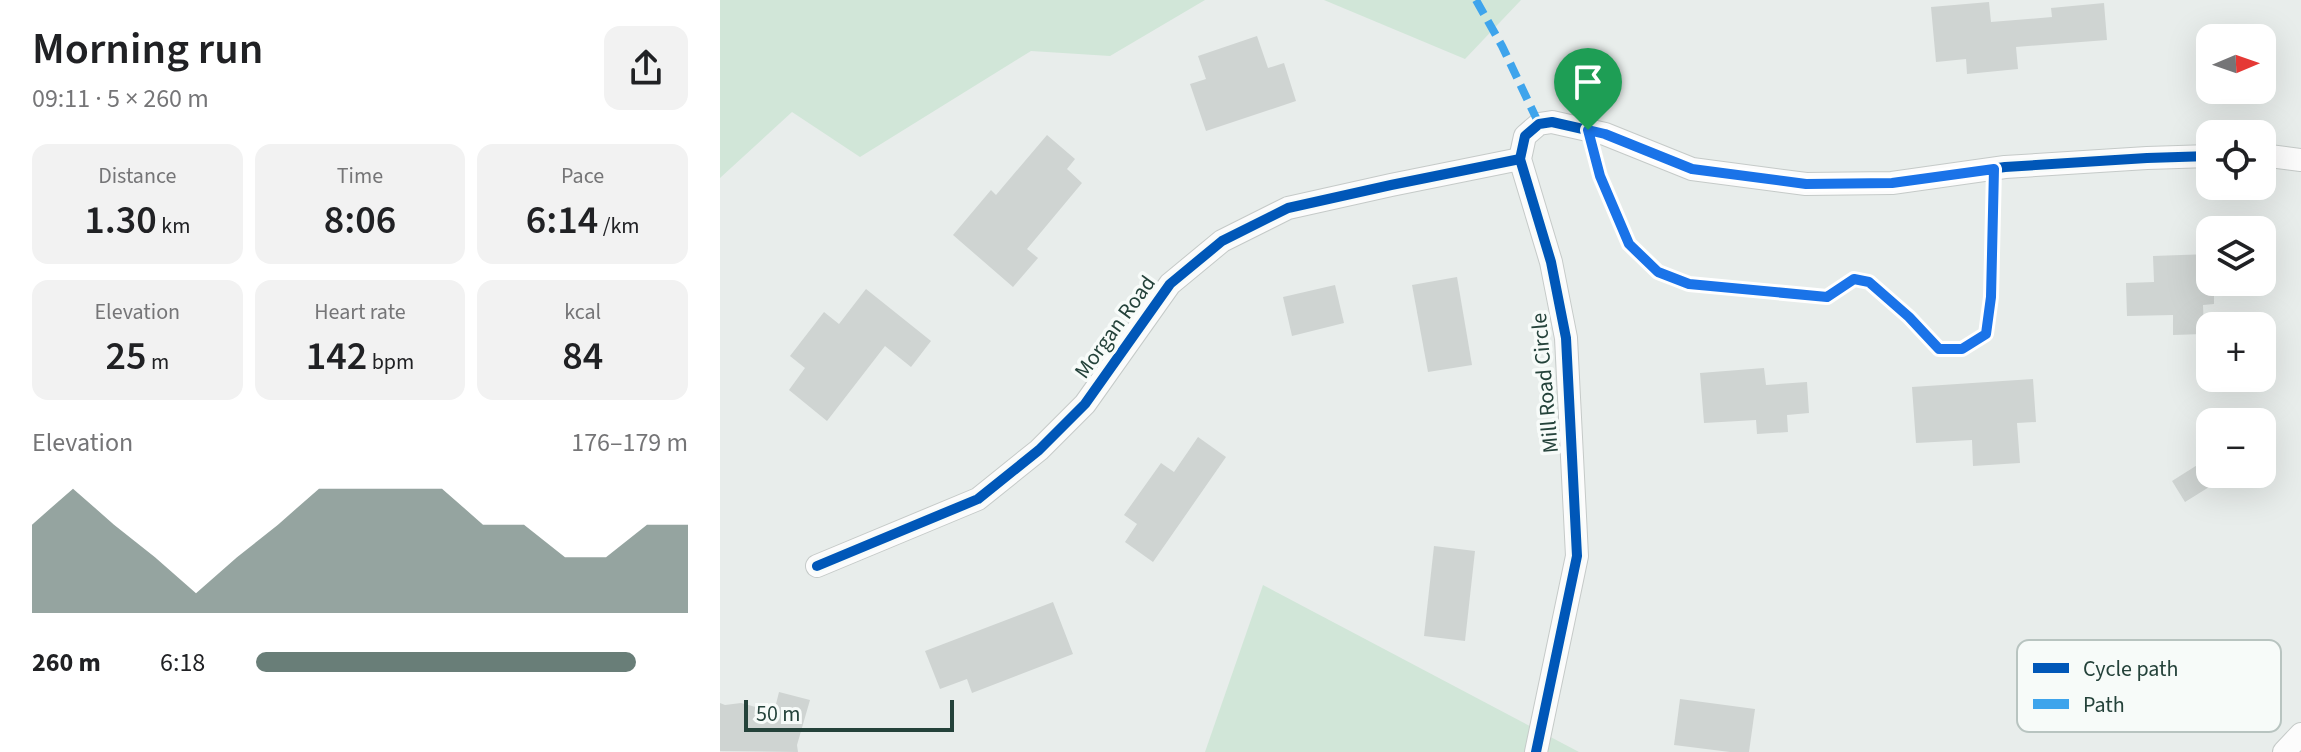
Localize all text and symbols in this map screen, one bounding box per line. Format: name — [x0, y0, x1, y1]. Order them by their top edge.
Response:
text: Morning run — [32, 18, 263, 81]
north arrow — [2196, 24, 2276, 104]
map controls — [2196, 24, 2276, 488]
button: share — [604, 26, 688, 110]
pin — [1554, 48, 1622, 130]
icon: arrive — [1566, 60, 1610, 104]
text: 09:11 · 5 × 260 m — [32, 80, 209, 117]
button: locate — [2196, 120, 2276, 200]
text: Distance — [98, 160, 176, 192]
text: Time — [337, 160, 383, 192]
text: Pace — [561, 160, 604, 192]
text: 1.30 — [84, 192, 157, 249]
text: 8:06 — [324, 192, 396, 249]
text: 6:14 — [526, 192, 598, 249]
text: km — [157, 210, 190, 242]
text: /km — [598, 210, 640, 242]
button: layers — [2196, 216, 2276, 296]
street label: Morgan Road — [1067, 269, 1163, 385]
text: Elevation — [94, 296, 180, 328]
text: Heart rate — [314, 296, 406, 328]
text: kcal — [564, 296, 601, 328]
street label: Mill Road Circle — [1523, 311, 1567, 454]
button: + — [2196, 312, 2276, 392]
text: 25 — [105, 328, 147, 385]
text: 142 — [306, 328, 367, 385]
text: 84 — [562, 328, 603, 385]
text: m — [147, 346, 169, 378]
text: bpm — [367, 346, 414, 378]
button: − — [2196, 408, 2276, 488]
text: Elevation — [32, 424, 133, 461]
text: 176–179 m — [571, 424, 688, 461]
legend — [2017, 640, 2281, 732]
text: 260 m — [32, 644, 101, 681]
text: 6:18 — [160, 644, 205, 681]
text: Cycle path — [2083, 653, 2179, 685]
text: Path — [2083, 689, 2125, 721]
scale bar — [744, 696, 954, 732]
text: 50 m — [756, 698, 801, 730]

